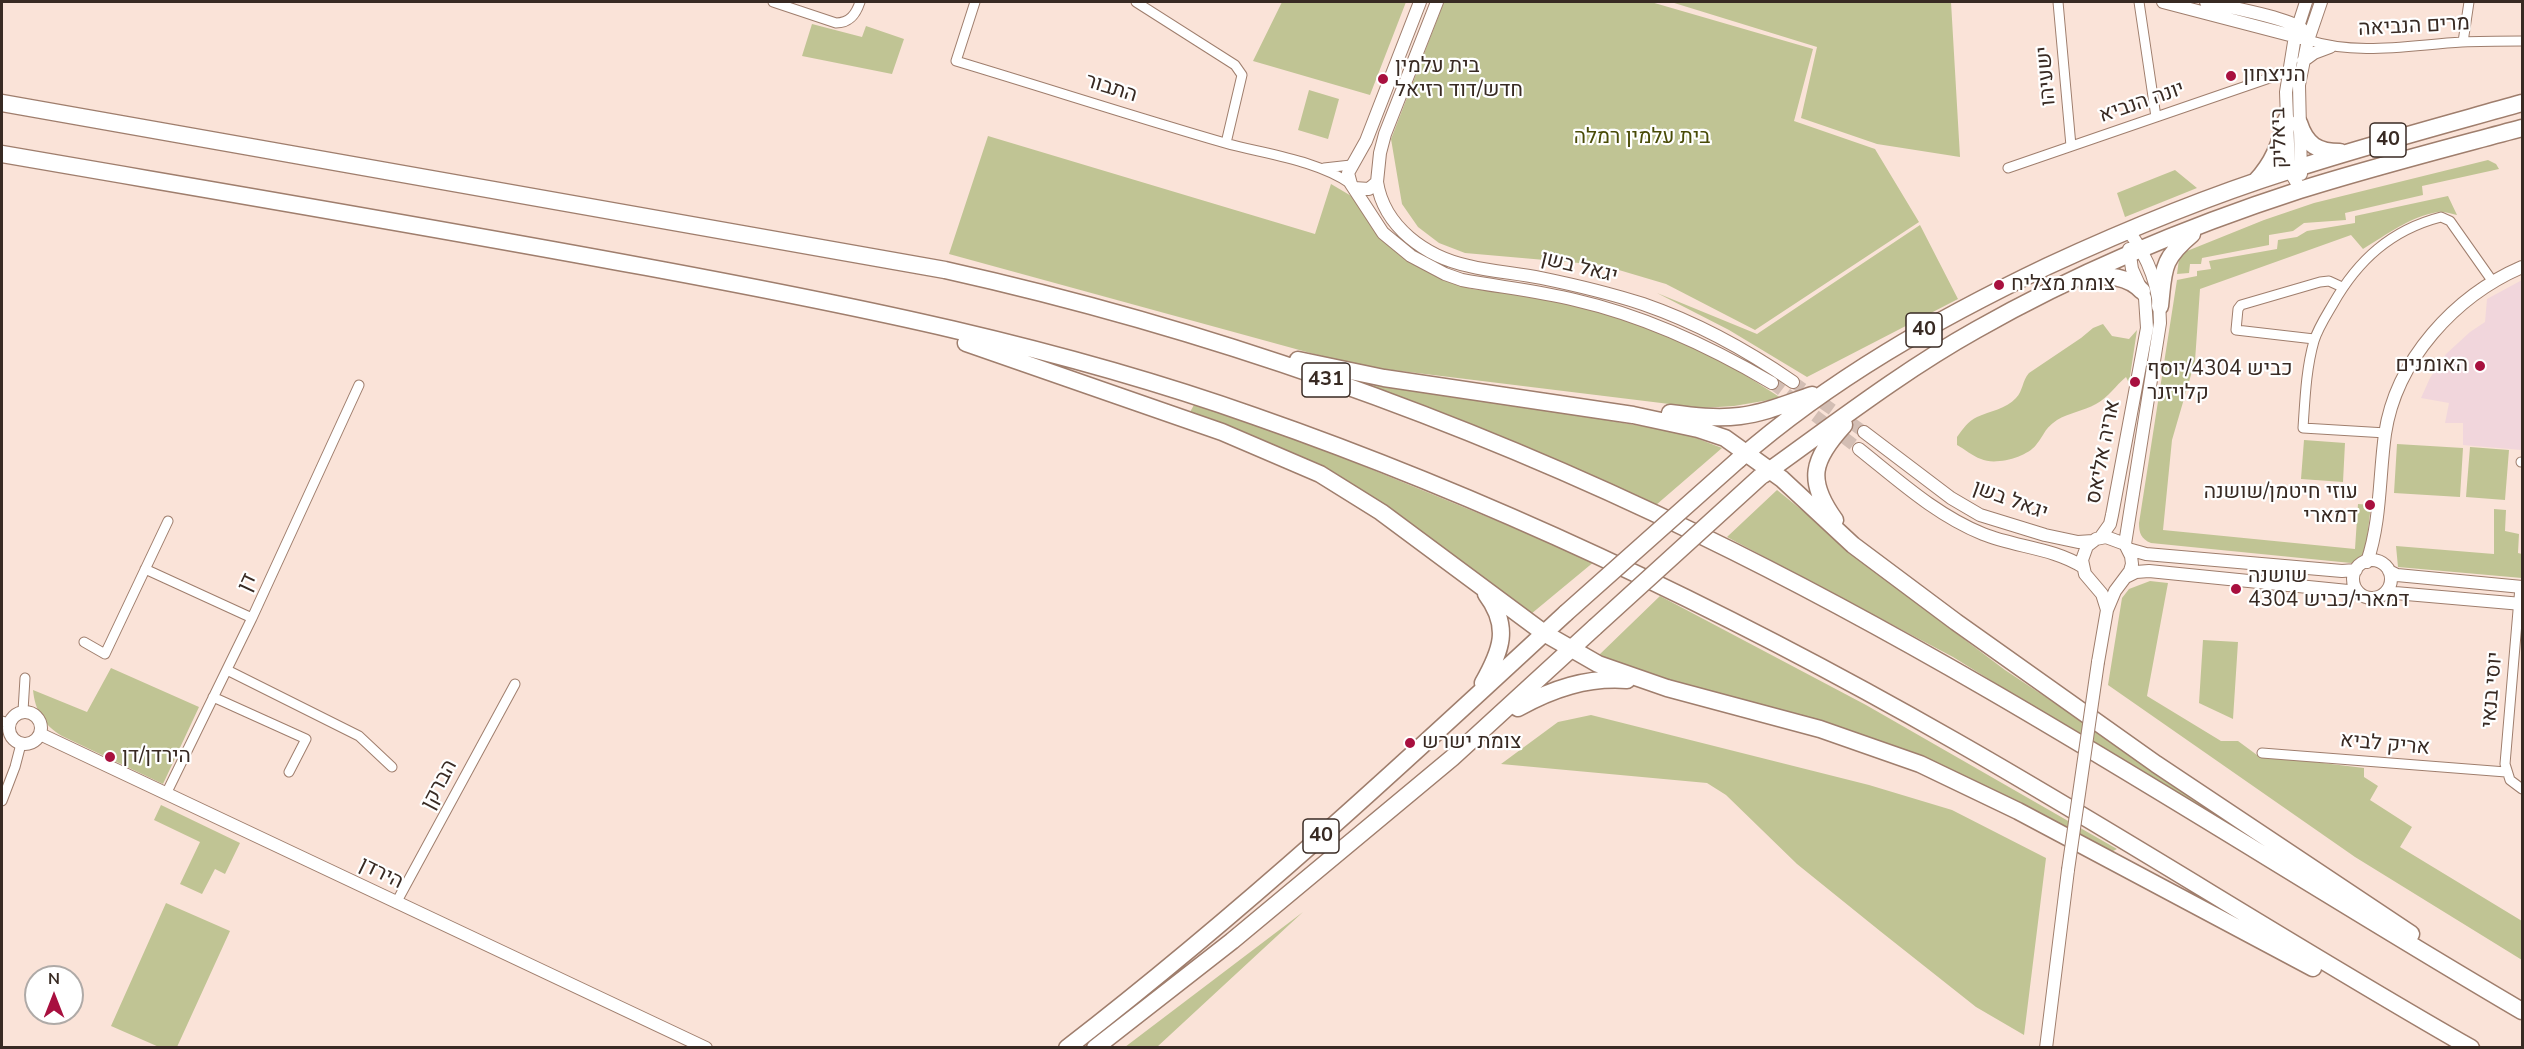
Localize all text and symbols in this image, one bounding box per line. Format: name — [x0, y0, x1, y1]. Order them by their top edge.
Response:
street label: מרים הנביאה — [2357, 11, 2471, 43]
street label: ישעיהו — [2032, 45, 2062, 107]
place label: בית עלמין חדש/דוד רזיאל — [1395, 54, 1523, 104]
place label: הניצחון — [2243, 63, 2306, 89]
street label: התבור — [1082, 69, 1140, 109]
marker: הניצחון — [2224, 69, 2238, 83]
marker: בית עלמין חדש/דוד רזיאל — [1376, 72, 1390, 86]
street label: יונה הנביא — [2096, 77, 2188, 129]
street label: ביאליק — [2266, 107, 2294, 169]
road number: 40 — [2370, 123, 2406, 157]
park label: בית עלמין רמלה — [1574, 125, 1710, 151]
street label: יגאל בשן — [1538, 246, 1620, 290]
place label: צומת מצליח — [2011, 272, 2115, 298]
marker: צומת מצליח — [1992, 278, 2006, 292]
road number: 40 — [1906, 313, 1942, 347]
place label: האומנים — [2395, 353, 2468, 379]
place label: כביש 4304/יוסף קלויזנר — [2147, 357, 2292, 407]
marker: האומנים — [2473, 359, 2487, 373]
road number: 431 — [1302, 363, 1350, 397]
marker: כביש 4304/יוסף קלויזנר — [2128, 375, 2142, 389]
street label: אריה אליאס — [2082, 398, 2126, 506]
street label: יגאל בשן — [1969, 476, 2051, 526]
place label: עוזי חיטמן/שושנה דמארי — [2204, 480, 2358, 530]
marker: עוזי חיטמן/שושנה דמארי — [2363, 498, 2377, 512]
place label: שושנה דמארי/כביש 4304 — [2248, 564, 2409, 614]
street label: דן — [233, 570, 263, 596]
marker: שושנה דמארי/כביש 4304 — [2229, 582, 2243, 596]
street label: יוסי בנאי — [2477, 651, 2509, 729]
street label: אריק לביא — [2339, 729, 2431, 761]
place label: צומת ישרש — [1422, 730, 1521, 756]
marker: צומת ישרש — [1403, 736, 1417, 750]
place label: הירדן/דן — [122, 744, 191, 770]
marker: הירדן/דן — [103, 750, 117, 764]
street label: הברקן — [416, 756, 464, 814]
road number: 40 — [1303, 819, 1339, 853]
street label: הירדן — [355, 853, 407, 895]
north arrow — [24, 965, 84, 1025]
text: N — [48, 968, 60, 990]

